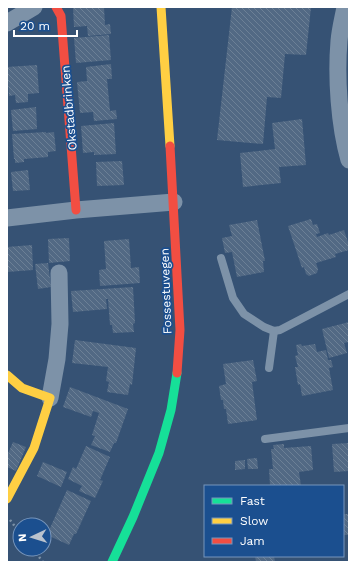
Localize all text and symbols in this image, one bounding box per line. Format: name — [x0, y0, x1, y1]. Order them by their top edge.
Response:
scale bar — [14, 12, 77, 38]
text: 20 m — [20, 19, 50, 33]
street label: Okstadbrinken — [58, 65, 80, 151]
street label: Fossestuvegen — [158, 248, 174, 334]
legend — [204, 485, 344, 557]
text: Fast — [240, 494, 265, 508]
text: Slow — [240, 514, 268, 528]
north arrow — [12, 517, 52, 557]
text: N — [16, 533, 29, 542]
text: Jam — [240, 534, 265, 548]

